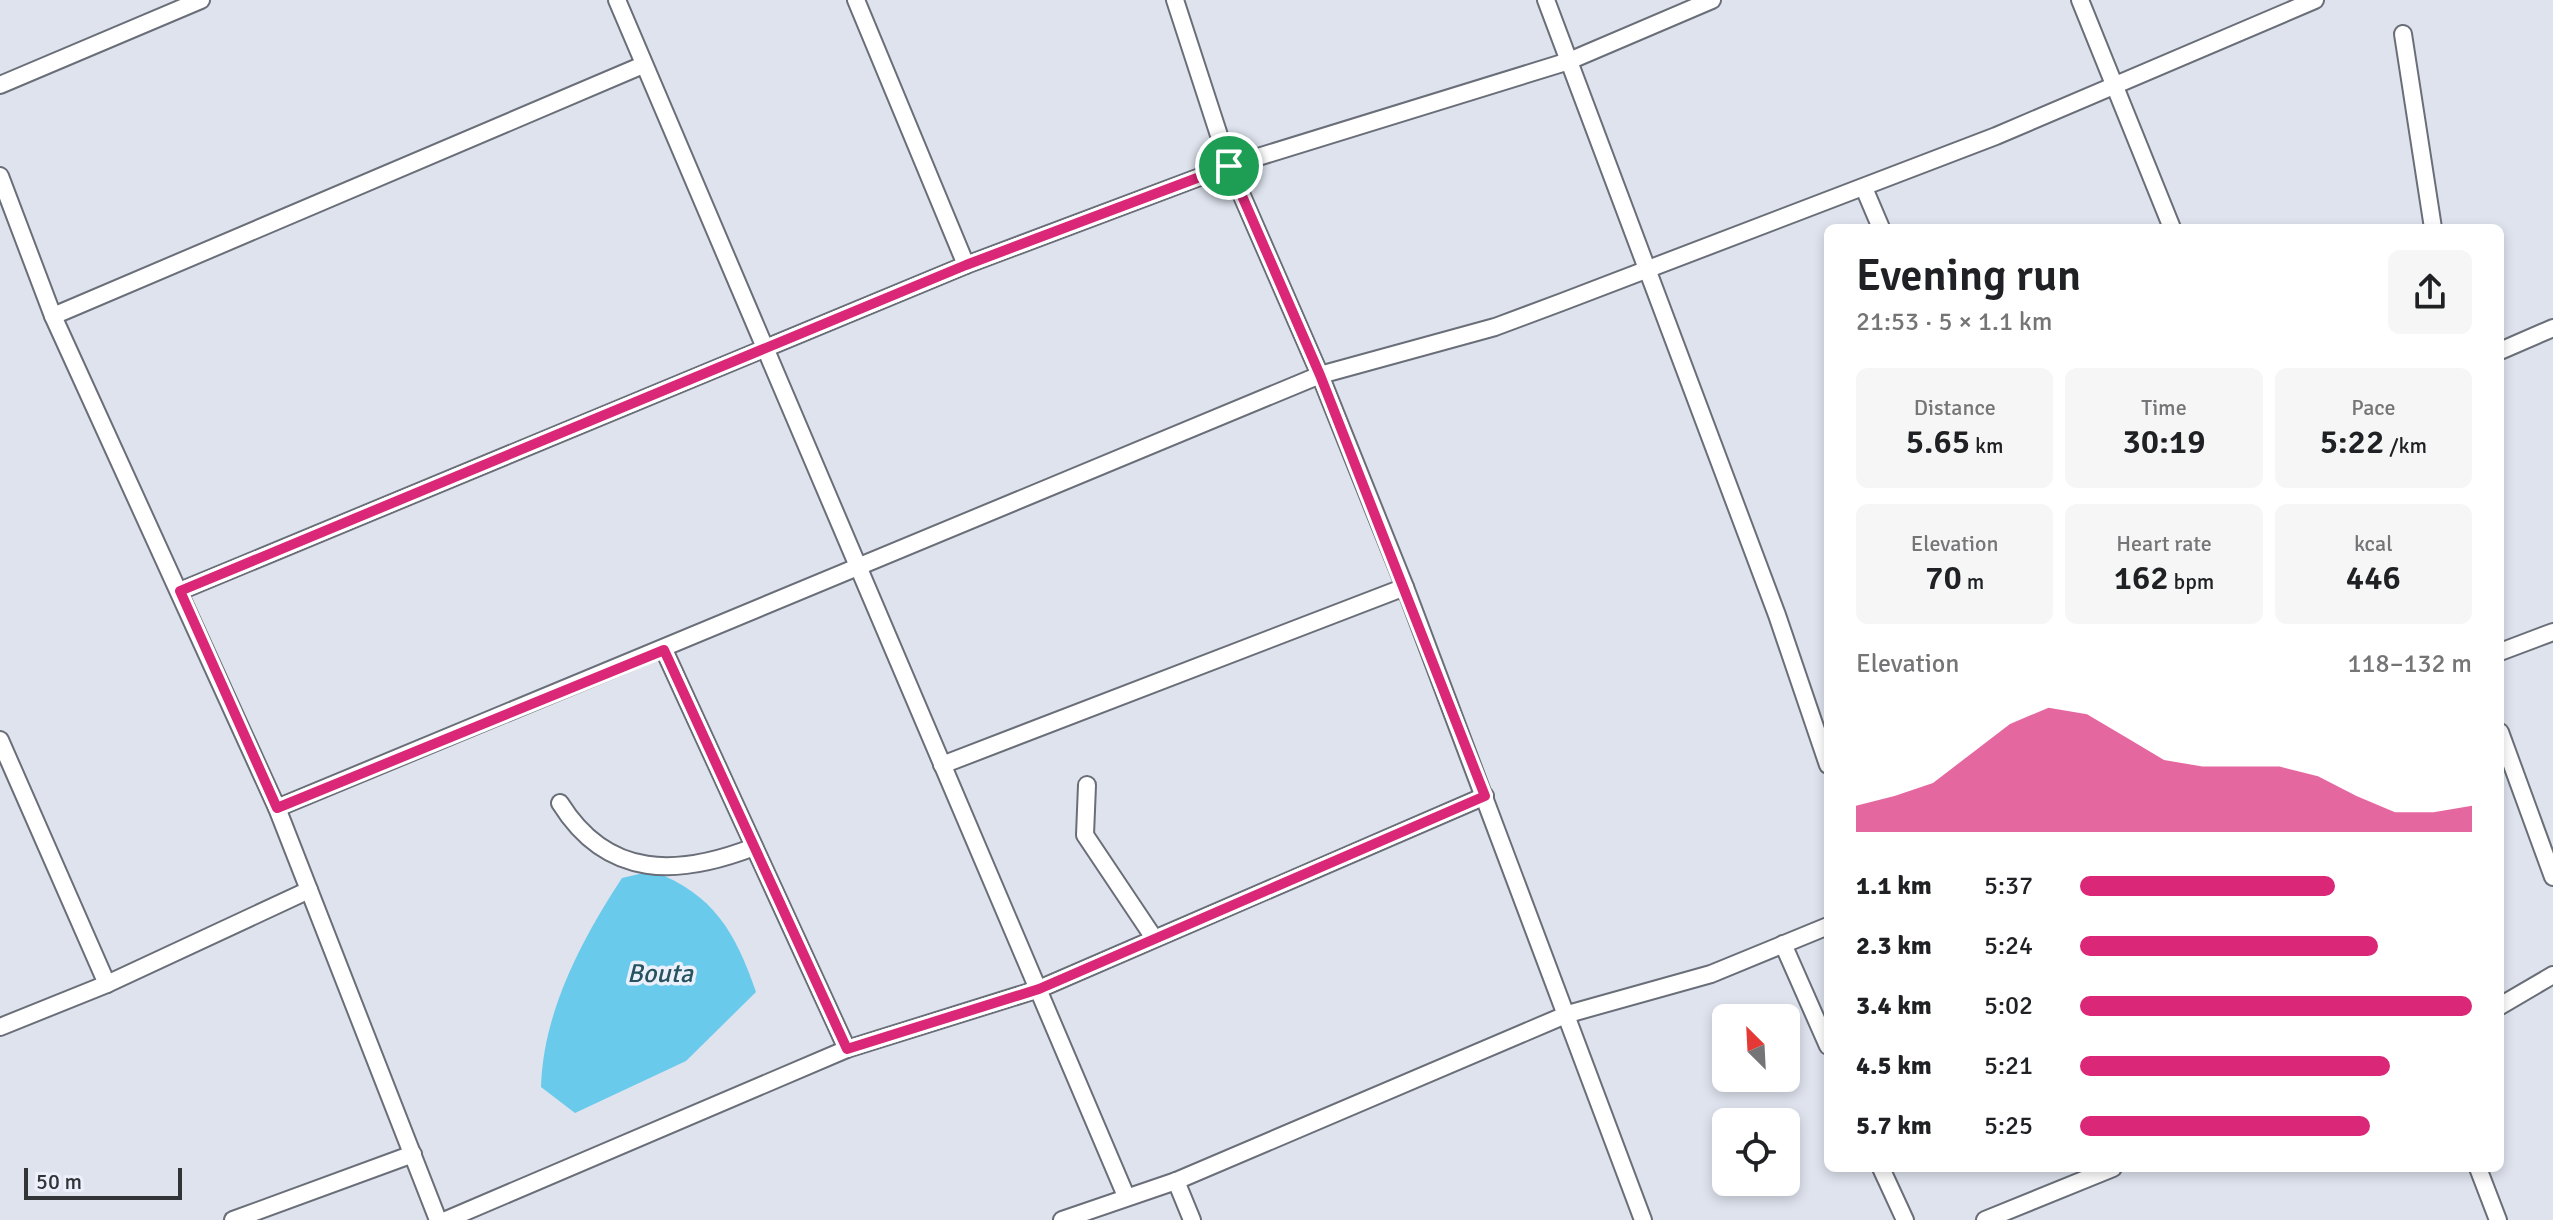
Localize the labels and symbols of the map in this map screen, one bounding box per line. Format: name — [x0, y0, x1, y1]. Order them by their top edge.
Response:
pin — [1195, 132, 1263, 200]
water label: Bouta — [627, 958, 694, 990]
north arrow — [1712, 1004, 1800, 1092]
scale bar — [24, 1164, 182, 1200]

